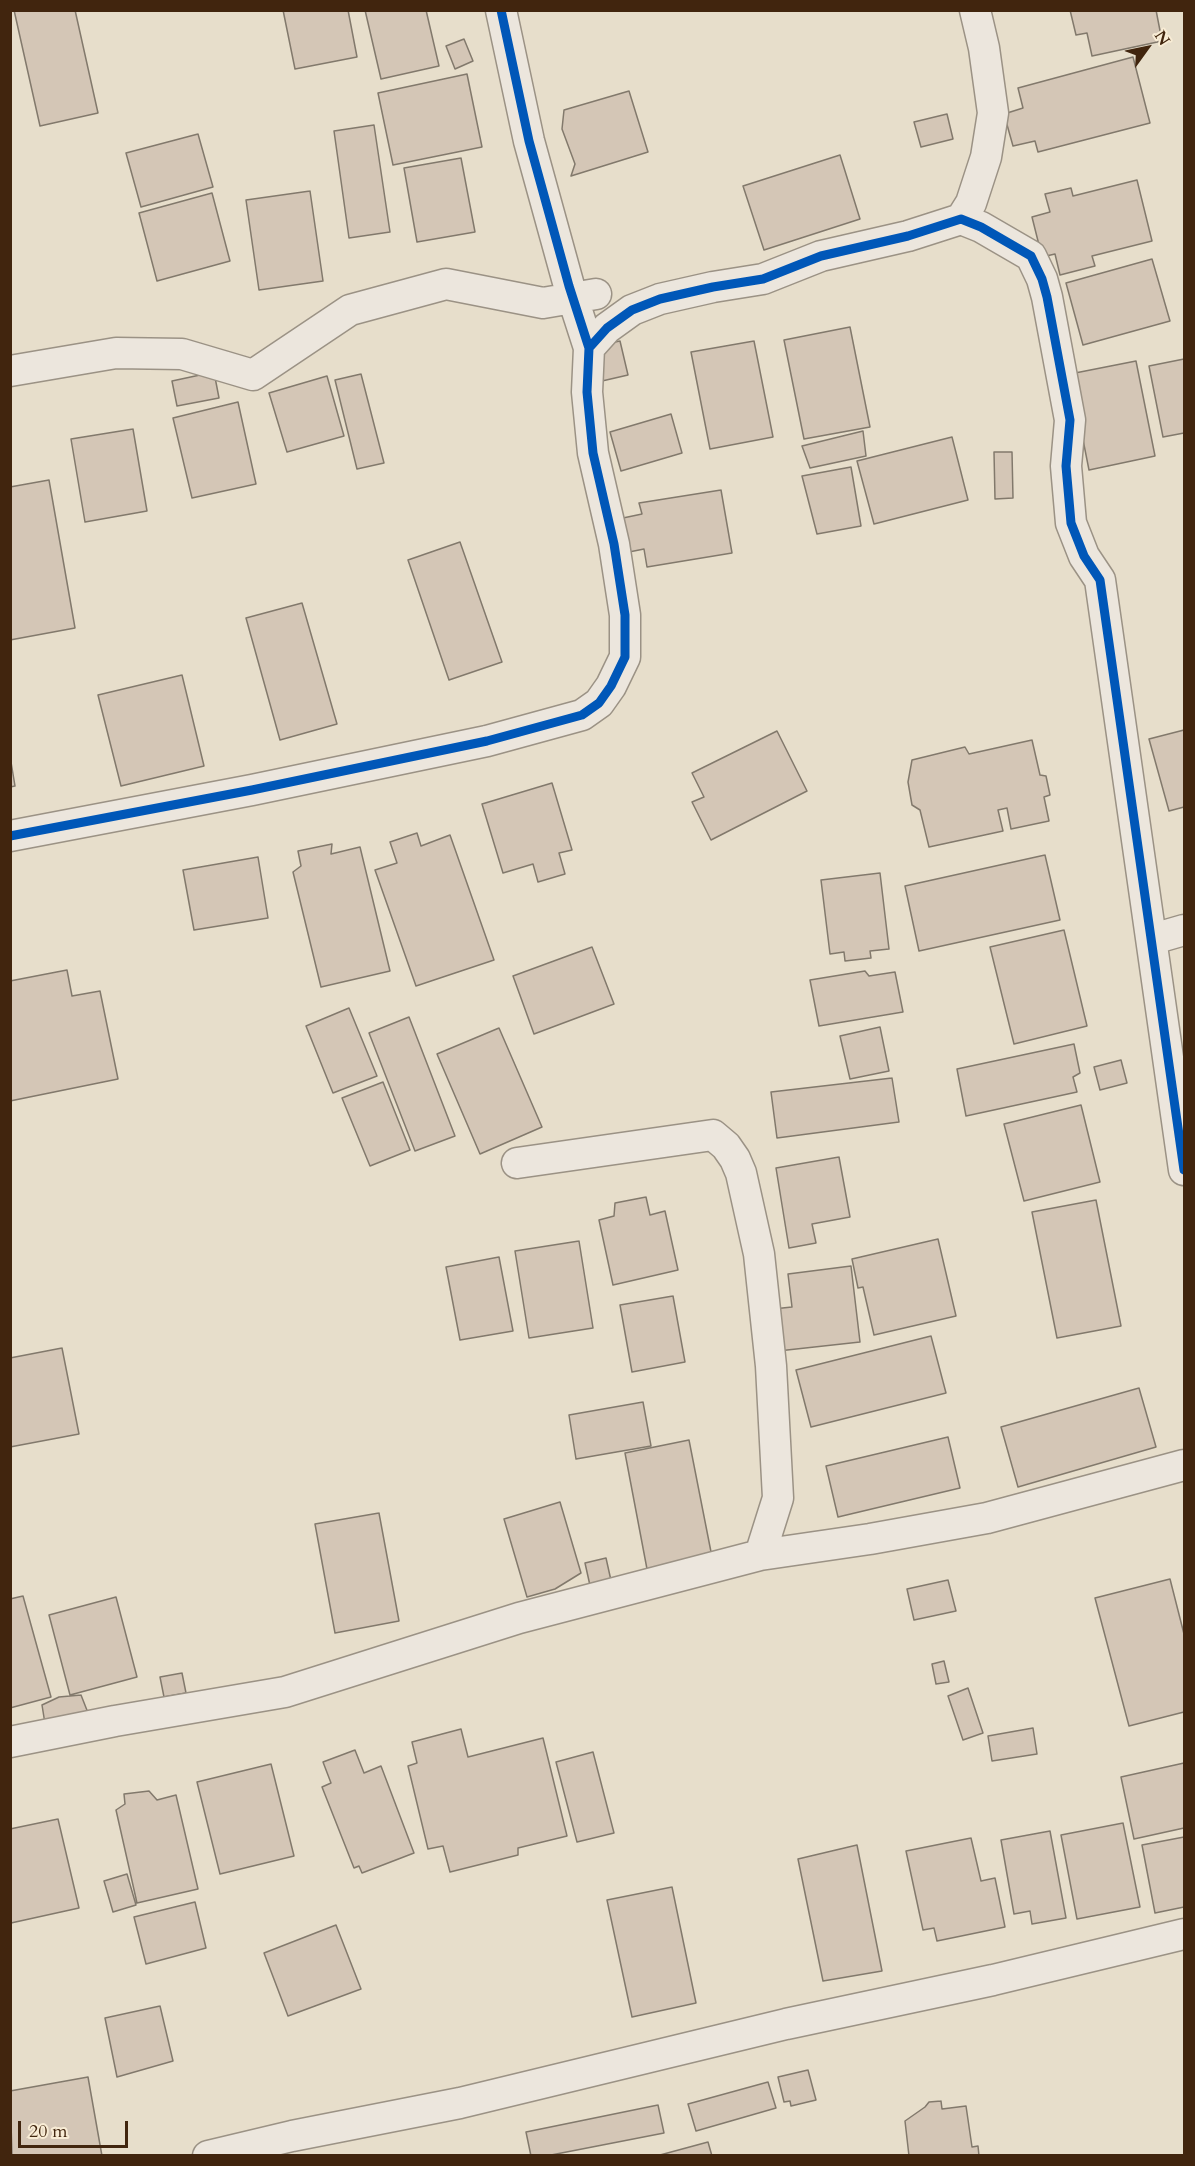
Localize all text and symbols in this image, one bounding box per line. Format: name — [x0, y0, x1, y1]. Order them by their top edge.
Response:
north arrow — [1117, 18, 1177, 78]
text: N — [1149, 26, 1175, 50]
scale bar — [21, 2109, 130, 2147]
text: 20 m — [29, 2119, 68, 2144]

